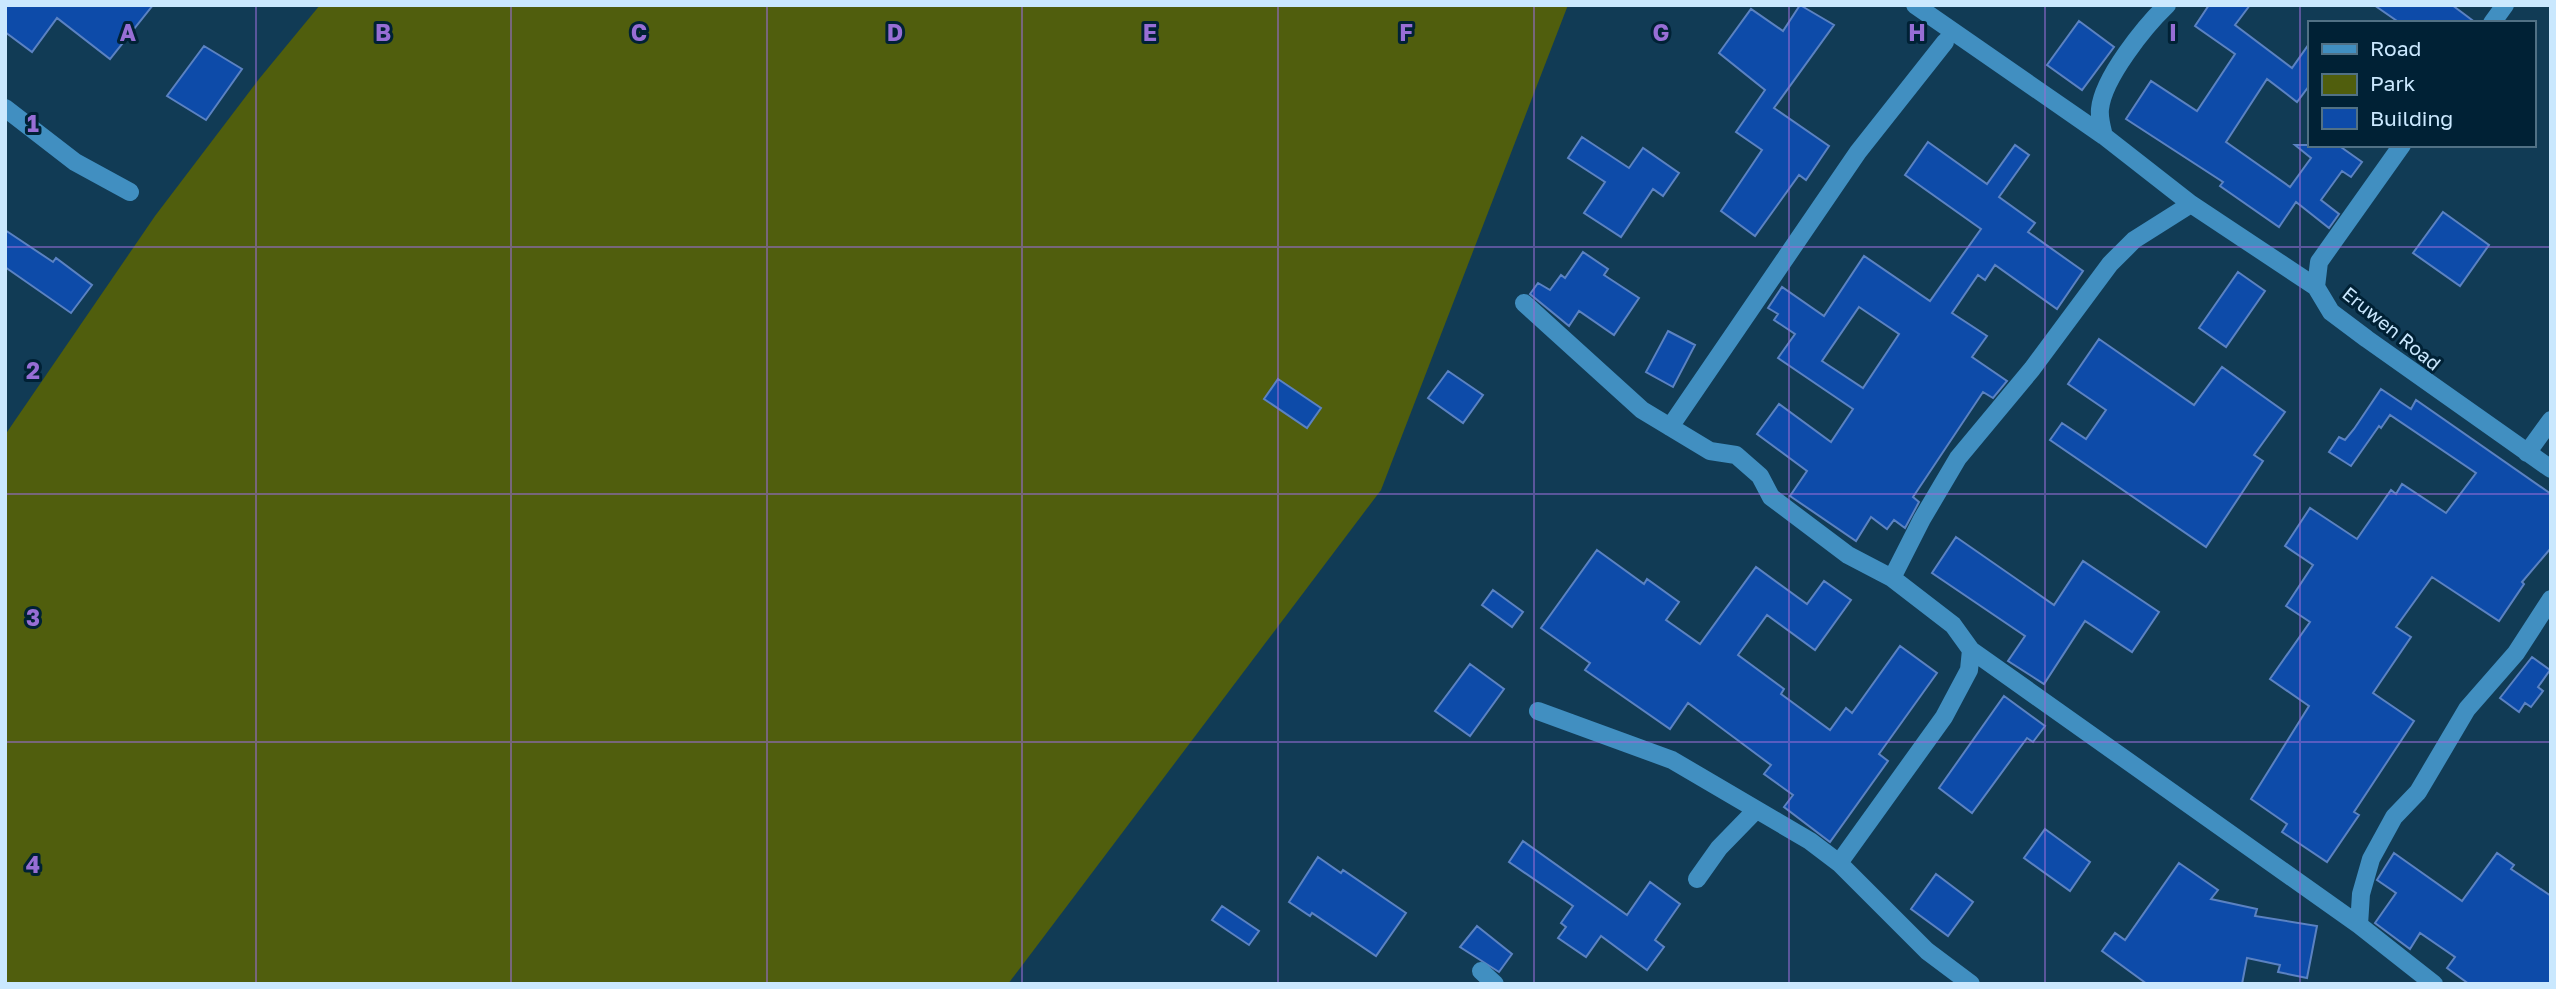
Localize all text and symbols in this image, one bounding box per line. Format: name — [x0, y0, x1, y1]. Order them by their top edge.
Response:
text: A — [120, 18, 137, 46]
text: B — [375, 18, 391, 46]
text: C — [631, 18, 647, 46]
text: D — [887, 18, 903, 46]
text: E — [1143, 18, 1157, 46]
text: F — [1399, 18, 1413, 46]
text: G — [1653, 18, 1669, 46]
text: H — [1908, 18, 1926, 46]
text: I — [2169, 18, 2177, 46]
legend — [2308, 21, 2535, 147]
text: Road — [2370, 35, 2421, 61]
text: Park — [2370, 70, 2416, 96]
text: Building — [2370, 105, 2453, 131]
text: 1 — [27, 109, 39, 137]
street label: Eruwen Road — [2338, 281, 2446, 375]
text: 2 — [26, 356, 40, 384]
text: 3 — [26, 603, 40, 631]
text: 4 — [26, 850, 40, 878]

